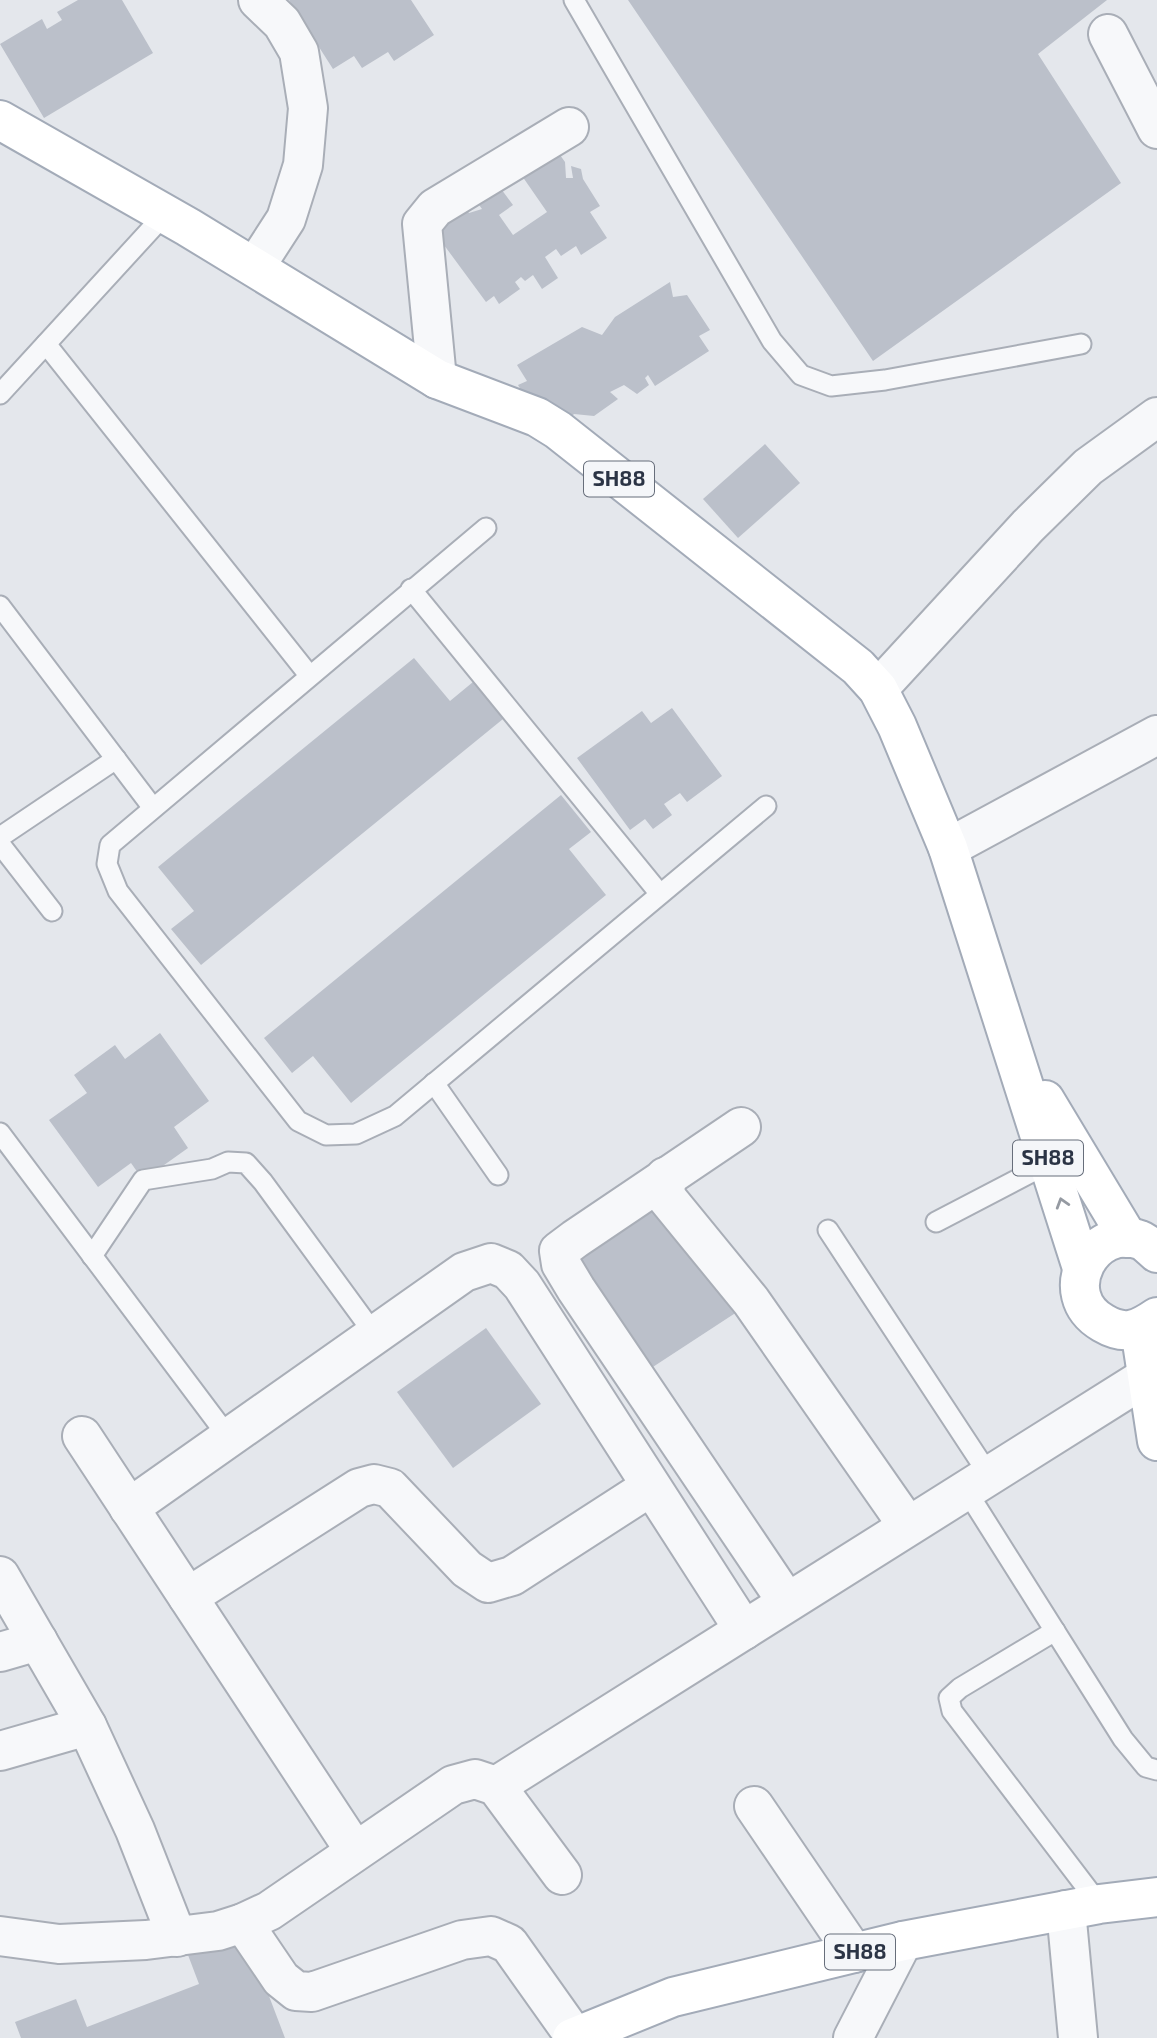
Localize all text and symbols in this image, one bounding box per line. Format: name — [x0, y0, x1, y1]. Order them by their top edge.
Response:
road number: SH88 — [584, 462, 654, 496]
road number: SH88 — [1013, 1140, 1083, 1176]
one-way arrow — [1055, 1197, 1070, 1209]
road number: SH88 — [825, 1934, 895, 1969]

